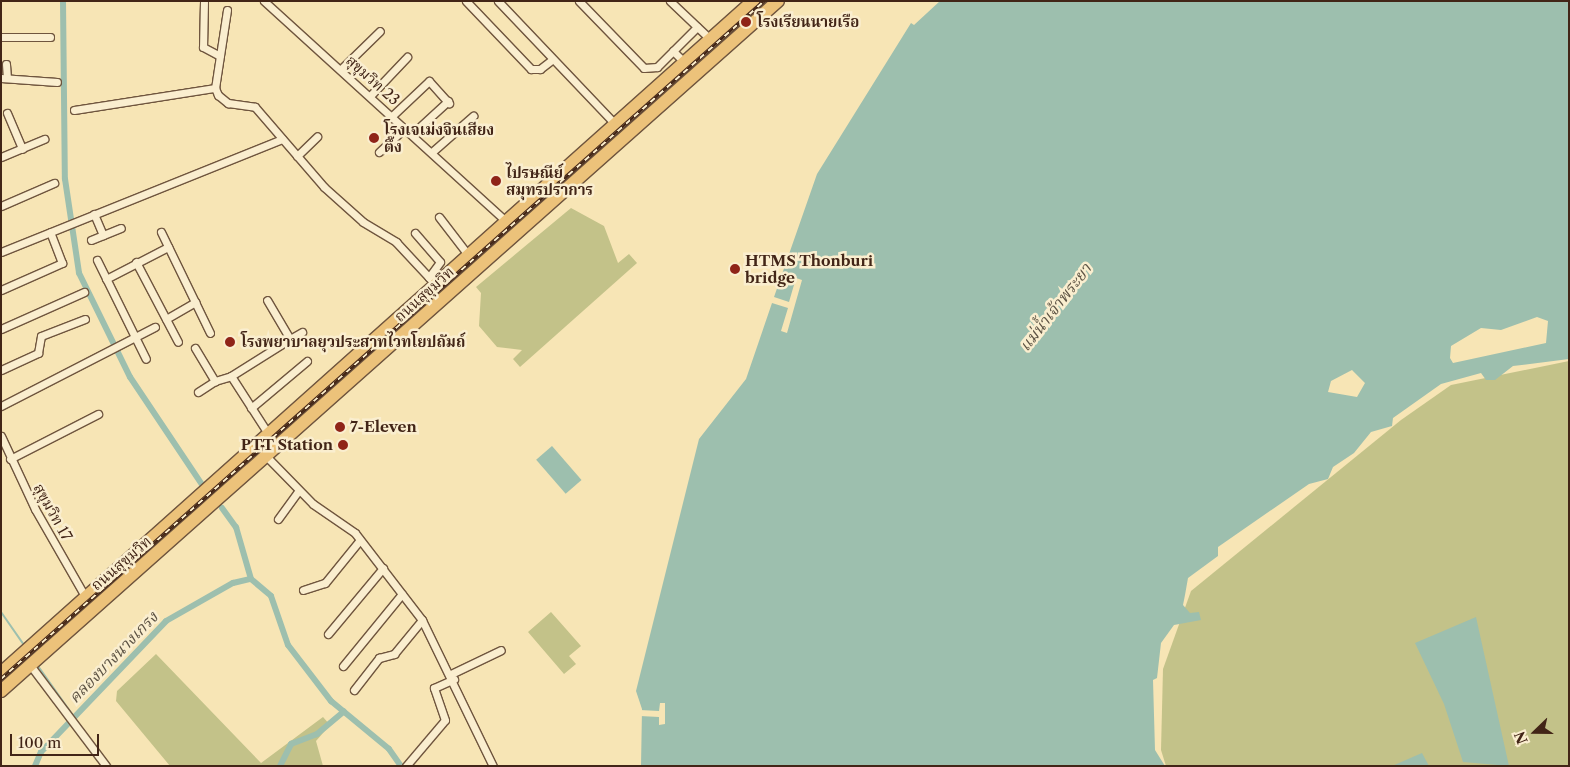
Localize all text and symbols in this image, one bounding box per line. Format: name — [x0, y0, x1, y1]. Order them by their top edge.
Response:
place label: โรงเรียนนายเรือ — [757, 13, 859, 31]
marker: โรงเรียนนายเรือ — [739, 15, 753, 29]
street label: สุขุมวิท 23 — [342, 51, 404, 109]
place label: โรงเจเม่งจินเสียง ตึ๊ง — [384, 120, 494, 155]
marker: โรงเจเม่งจินเสียง ตึ๊ง — [368, 132, 380, 144]
place label: ไปรษณีย์ สมุทรปราการ — [506, 163, 593, 198]
marker: ไปรษณีย์ สมุทรปราการ — [490, 175, 502, 187]
place label: HTMS Thonburi bridge — [745, 251, 874, 286]
water label: แม่น้ำเจ้าพระยา — [1015, 259, 1095, 355]
street label: ถนนสุขุมวิท — [390, 263, 458, 325]
marker: HTMS Thonburi bridge — [729, 263, 741, 275]
place label: โรงพยาบาลยุวประสาทไวทโยปถัมถ์ — [241, 333, 465, 351]
marker: โรงพยาบาลยุวประสาทไวทโยปถัมถ์ — [223, 335, 237, 349]
place label: 7-Eleven — [350, 418, 417, 436]
marker: 7-Eleven — [334, 421, 346, 433]
place label: PTT Station — [240, 436, 333, 454]
marker: PTT Station — [337, 439, 349, 451]
street label: สุขุมวิท 17 — [30, 480, 76, 544]
street label: ถนนสุขุมวิท — [87, 532, 155, 594]
water label: คลองบางนางเกรง — [64, 607, 162, 707]
north arrow — [1510, 707, 1560, 757]
scale bar — [12, 724, 101, 756]
text: N — [1510, 729, 1532, 747]
text: 100 m — [18, 733, 61, 752]

